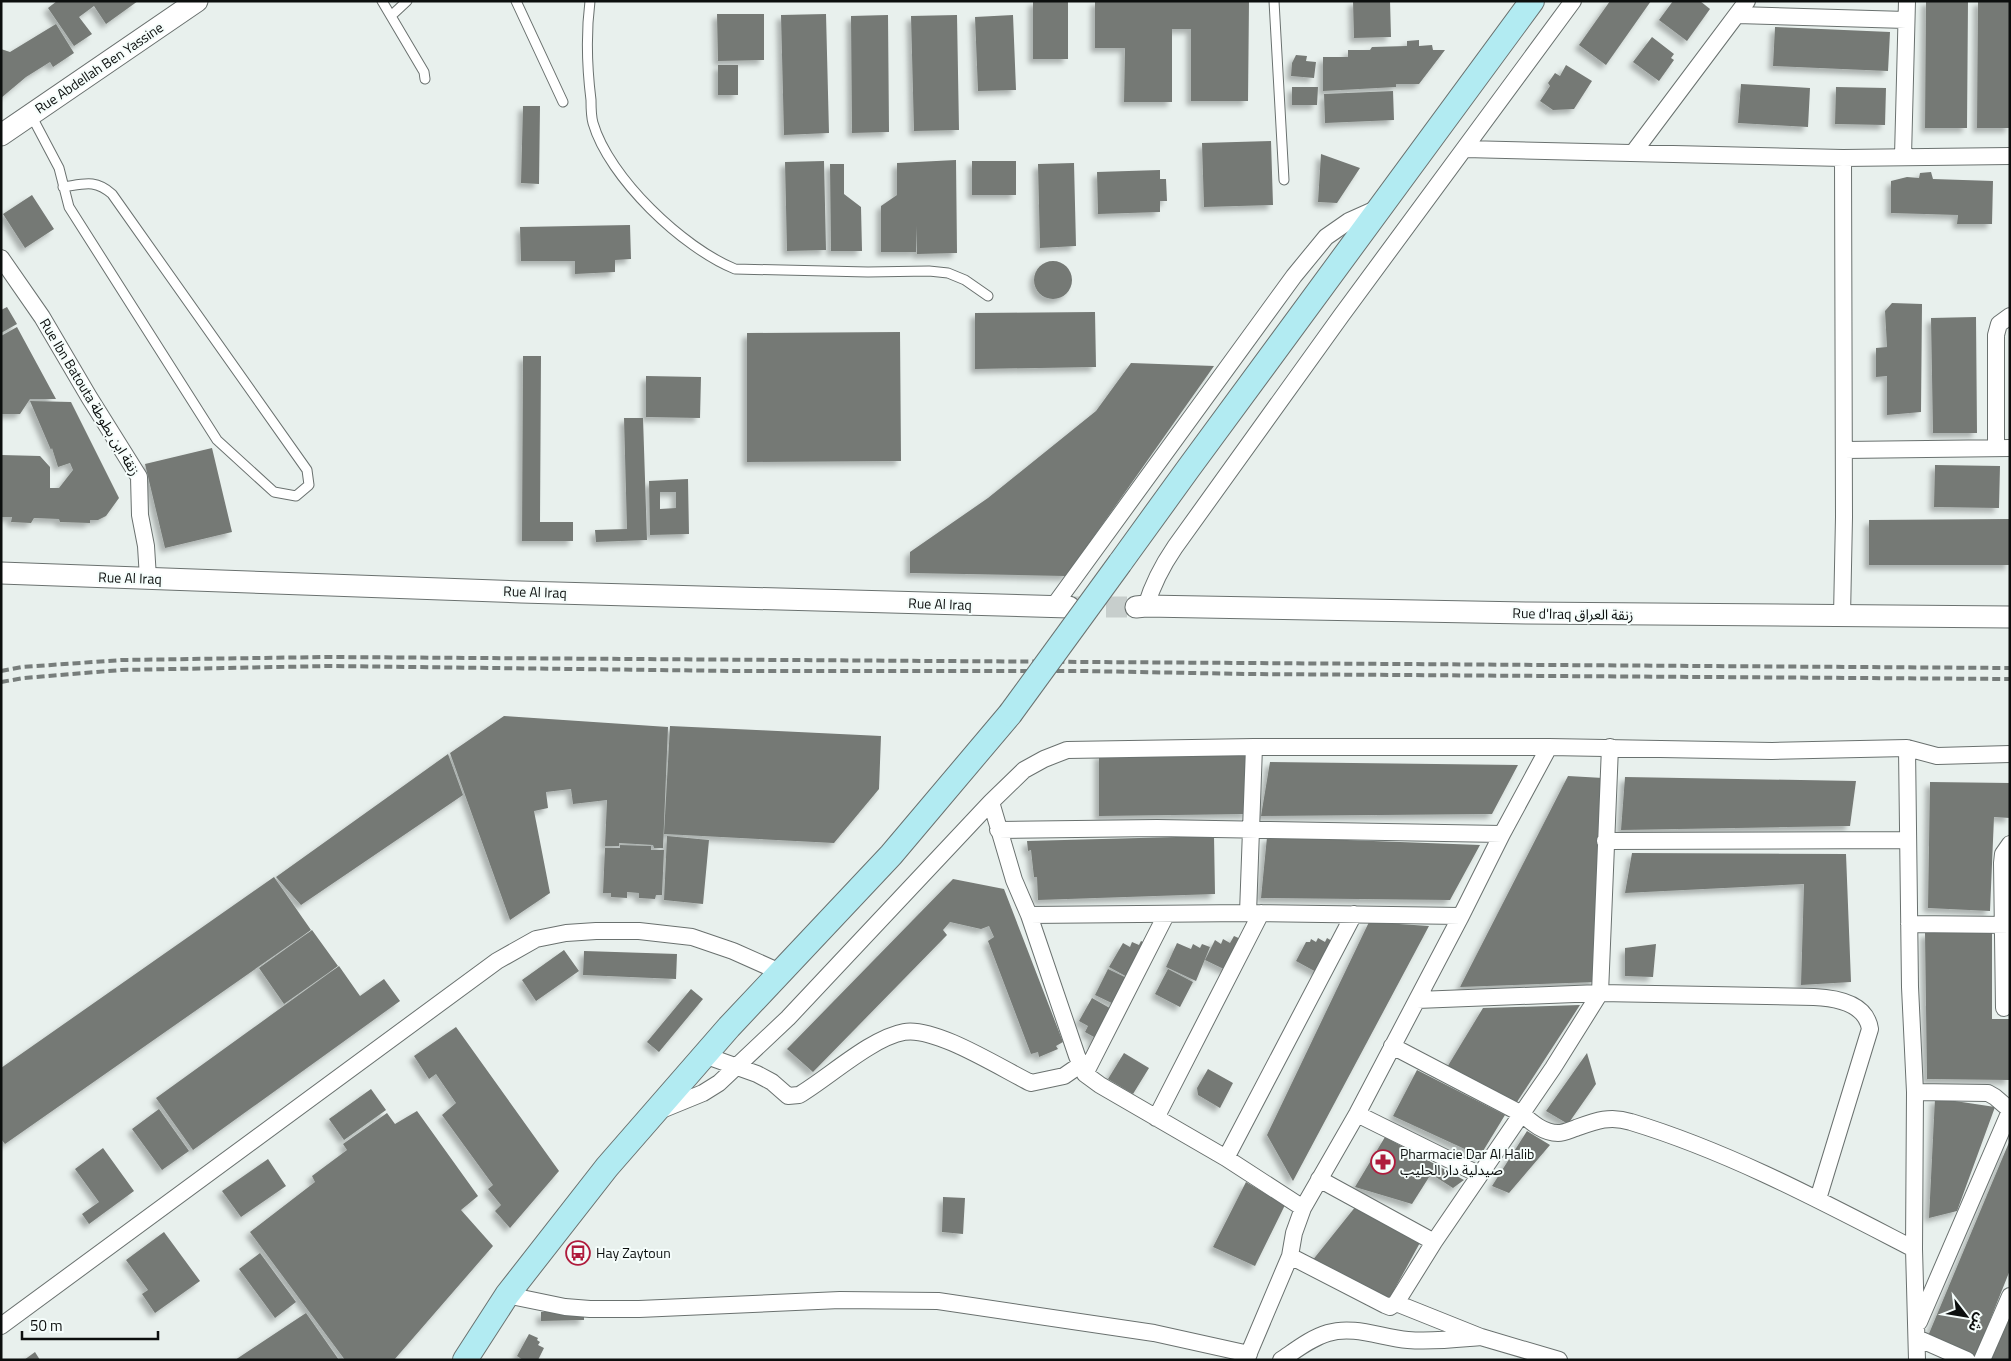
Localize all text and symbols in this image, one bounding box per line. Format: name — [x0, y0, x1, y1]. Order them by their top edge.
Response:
street label: Rue Abdellah Ben Yassine — [30, 17, 167, 119]
street label: Rue Ibn Batouta زنقة ابن بطوطة — [35, 314, 146, 479]
street label: Rue Al Iraq — [98, 566, 162, 589]
street label: Rue Al Iraq — [503, 580, 567, 603]
street label: Rue Al Iraq — [908, 592, 972, 615]
street label: Rue d'Iraq زنقة العراق — [1512, 602, 1634, 625]
place label: Pharmacie Dar Al Halib صيدلية دار الحليب — [1400, 1143, 1534, 1180]
pharmacy icon: Pharmacie Dar Al Halib صيدلية دار الحليب — [1370, 1149, 1396, 1175]
bus stop icon: Hay Zaytoun — [565, 1240, 591, 1266]
place label: Hay Zaytoun — [596, 1242, 671, 1263]
north arrow — [1941, 1291, 1991, 1341]
scale bar — [22, 1308, 159, 1340]
text: ش — [1964, 1309, 1992, 1337]
text: 50 m — [30, 1314, 63, 1337]

